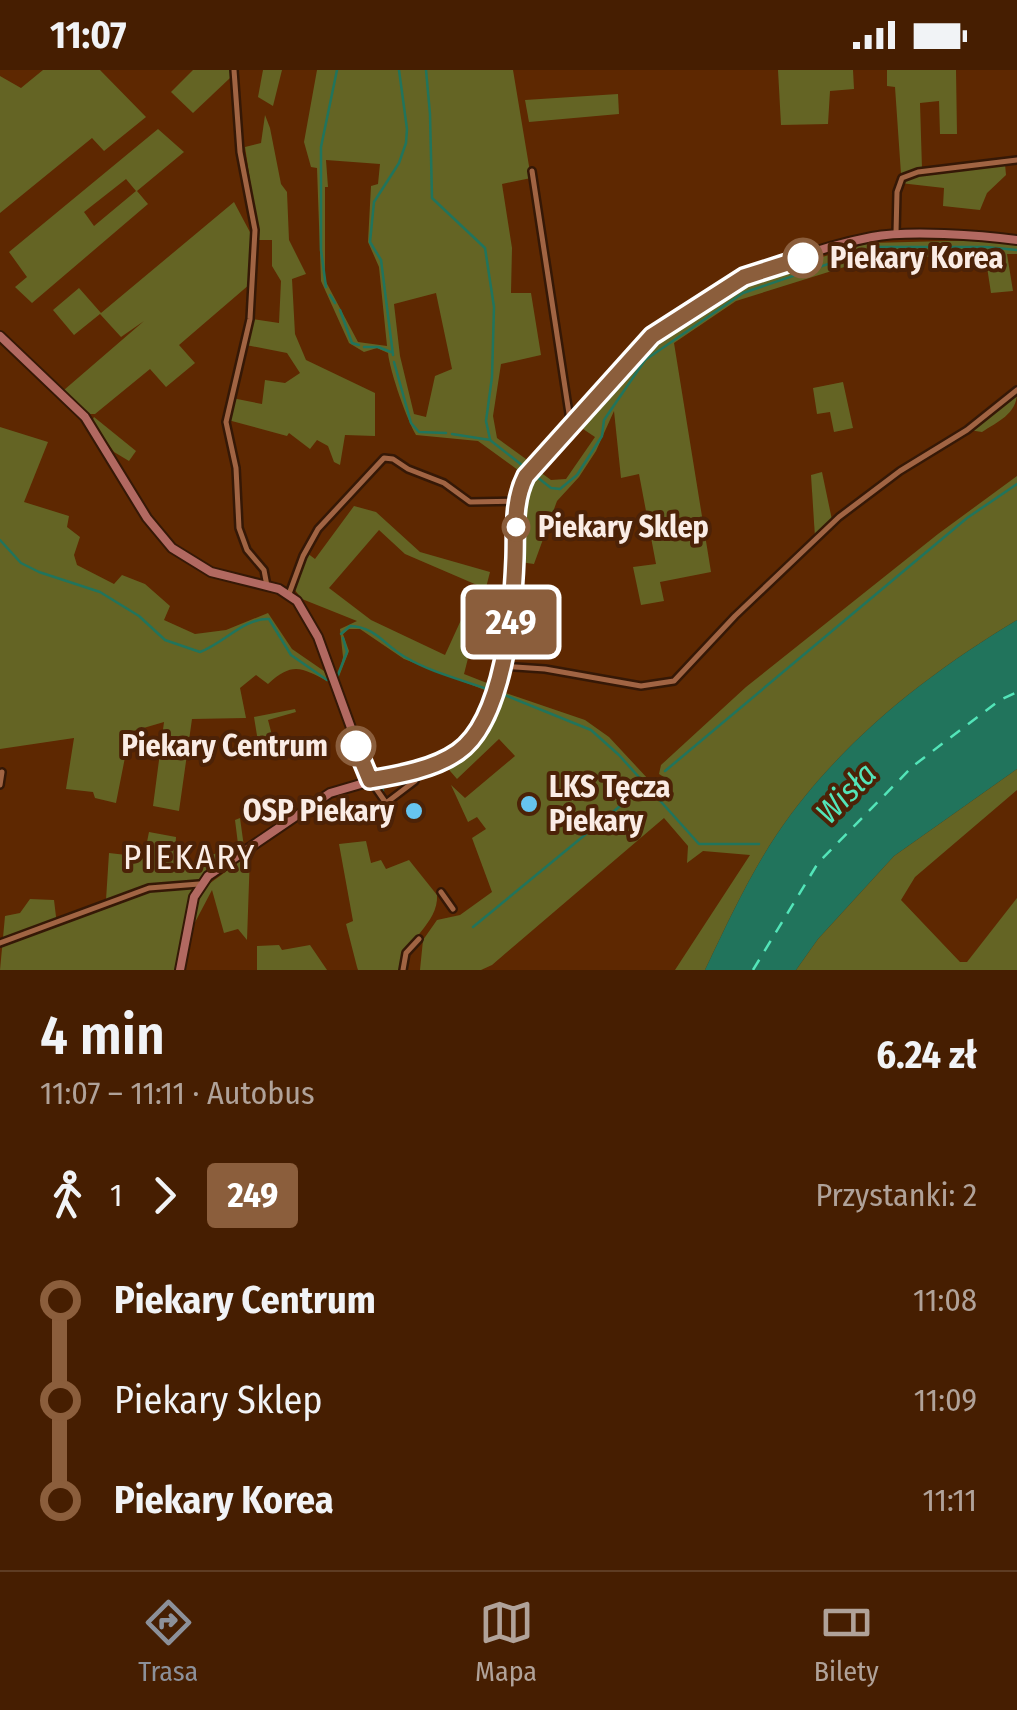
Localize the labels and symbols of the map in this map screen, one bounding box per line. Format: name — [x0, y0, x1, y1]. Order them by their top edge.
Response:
marker: Piekary Korea — [784, 239, 822, 277]
place label: Piekary Korea — [830, 240, 1004, 276]
place label: Piekary Sklep — [538, 509, 709, 545]
marker: Piekary Sklep — [503, 514, 529, 540]
line badge: 249 — [454, 590, 568, 654]
marker: Piekary Centrum — [337, 727, 375, 765]
place label: Piekary Centrum — [121, 728, 328, 764]
water label: Wisła — [808, 755, 884, 831]
place label: LKS Tęcza Piekary — [549, 769, 670, 839]
place label: OSP Piekary — [243, 793, 395, 829]
marker: LKS Tęcza Piekary — [518, 793, 540, 815]
marker: OSP Piekary — [403, 800, 425, 822]
district label: PIEKARY — [123, 836, 257, 878]

